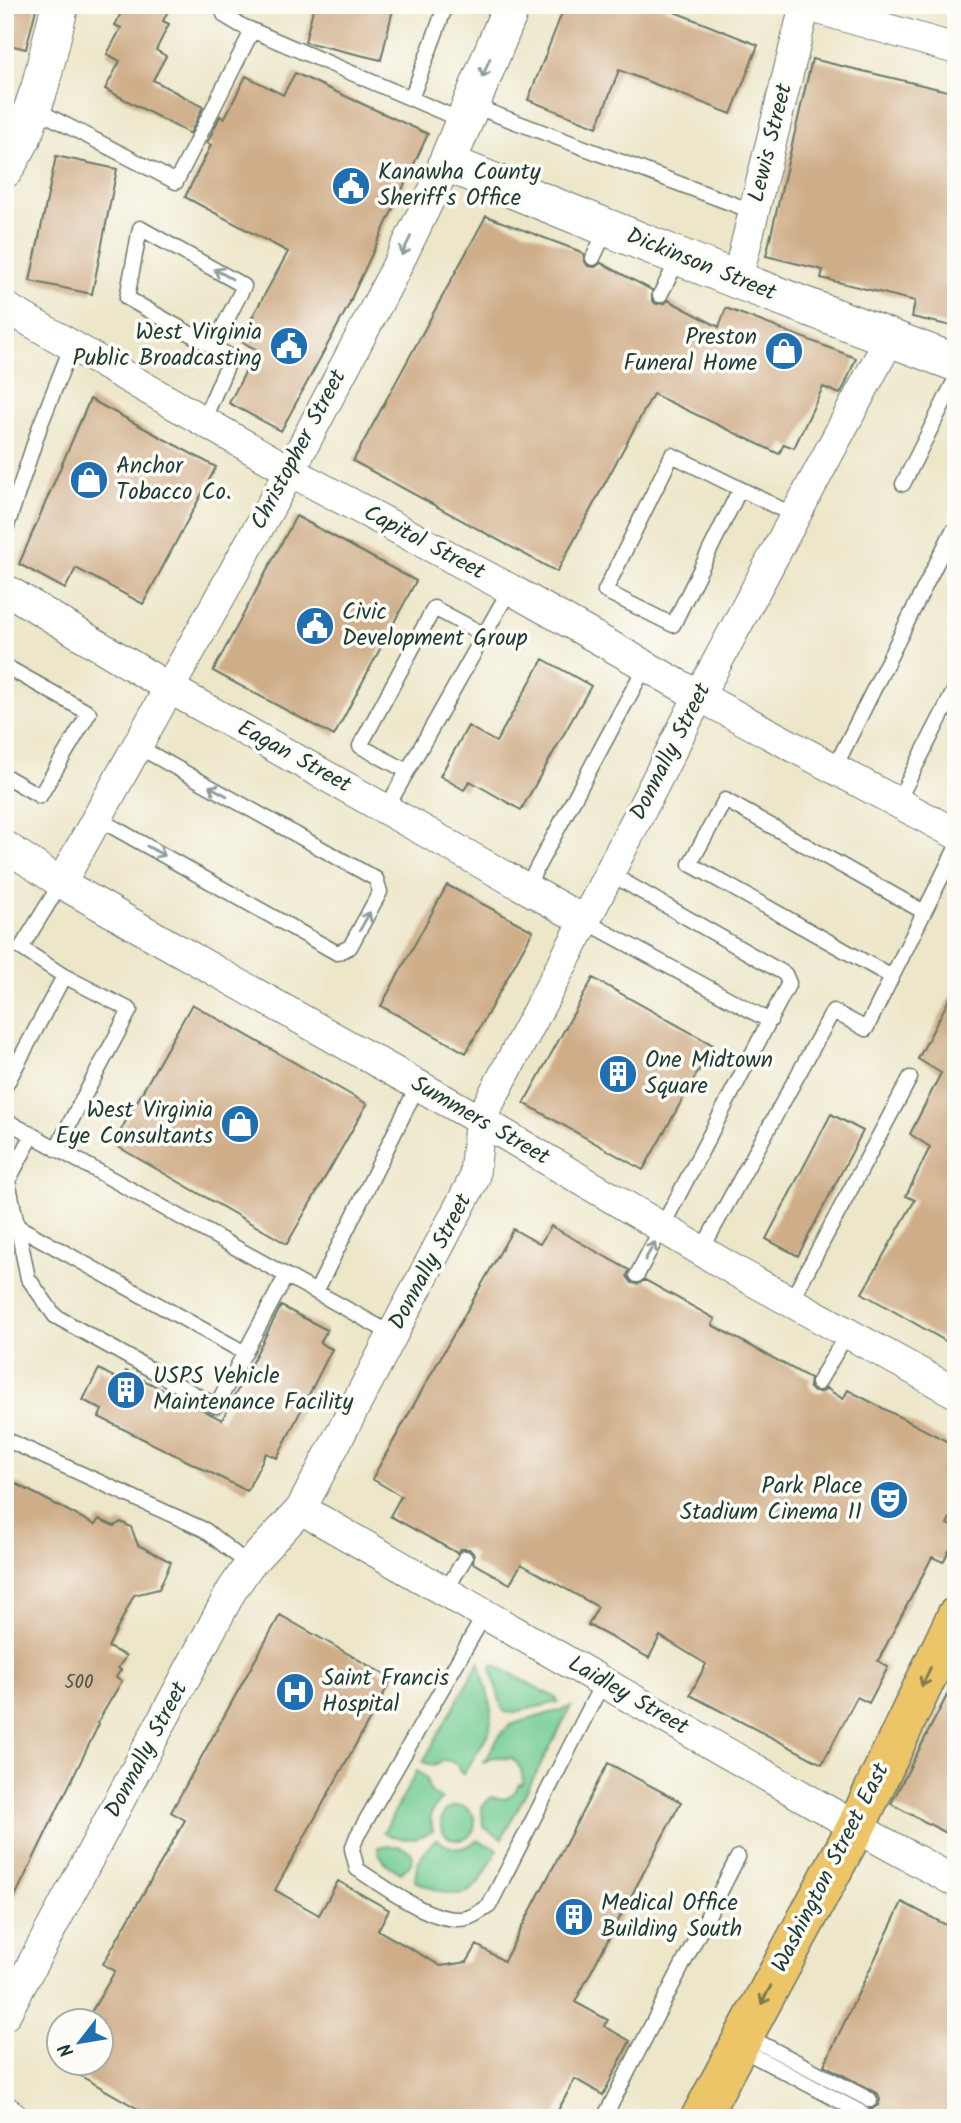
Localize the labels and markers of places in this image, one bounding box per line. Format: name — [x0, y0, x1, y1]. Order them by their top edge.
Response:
place label: Kanawha County Sheriff's Office — [378, 155, 541, 217]
public building icon: Kanawha County Sheriff's Office — [330, 165, 372, 207]
place label: West Virginia Public Broadcasting — [72, 315, 262, 377]
place label: Preston Funeral Home — [624, 320, 757, 382]
public building icon: West Virginia Public Broadcasting — [268, 325, 310, 367]
shop icon: Preston Funeral Home — [763, 330, 805, 372]
place label: Anchor Tobacco Co. — [116, 449, 231, 511]
shop icon: Anchor Tobacco Co. — [68, 459, 110, 501]
place label: Civic Development Group — [342, 595, 527, 657]
public building icon: Civic Development Group — [294, 605, 336, 647]
place label: One Midtown Square — [645, 1043, 773, 1105]
building icon: One Midtown Square — [597, 1053, 639, 1095]
place label: West Virginia Eye Consultants — [56, 1093, 213, 1155]
shop icon: West Virginia Eye Consultants — [219, 1103, 261, 1145]
place label: USPS Vehicle Maintenance Facility — [153, 1359, 354, 1421]
building icon: USPS Vehicle Maintenance Facility — [105, 1369, 147, 1411]
place label: Park Place Stadium Cinema 11 — [680, 1469, 862, 1531]
theatre icon: Park Place Stadium Cinema 11 — [868, 1479, 910, 1521]
place label: Saint Francis Hospital — [322, 1661, 449, 1723]
hospital icon: Saint Francis Hospital — [274, 1671, 316, 1713]
place label: Medical Office Building South — [601, 1886, 742, 1948]
building icon: Medical Office Building South — [553, 1896, 595, 1938]

